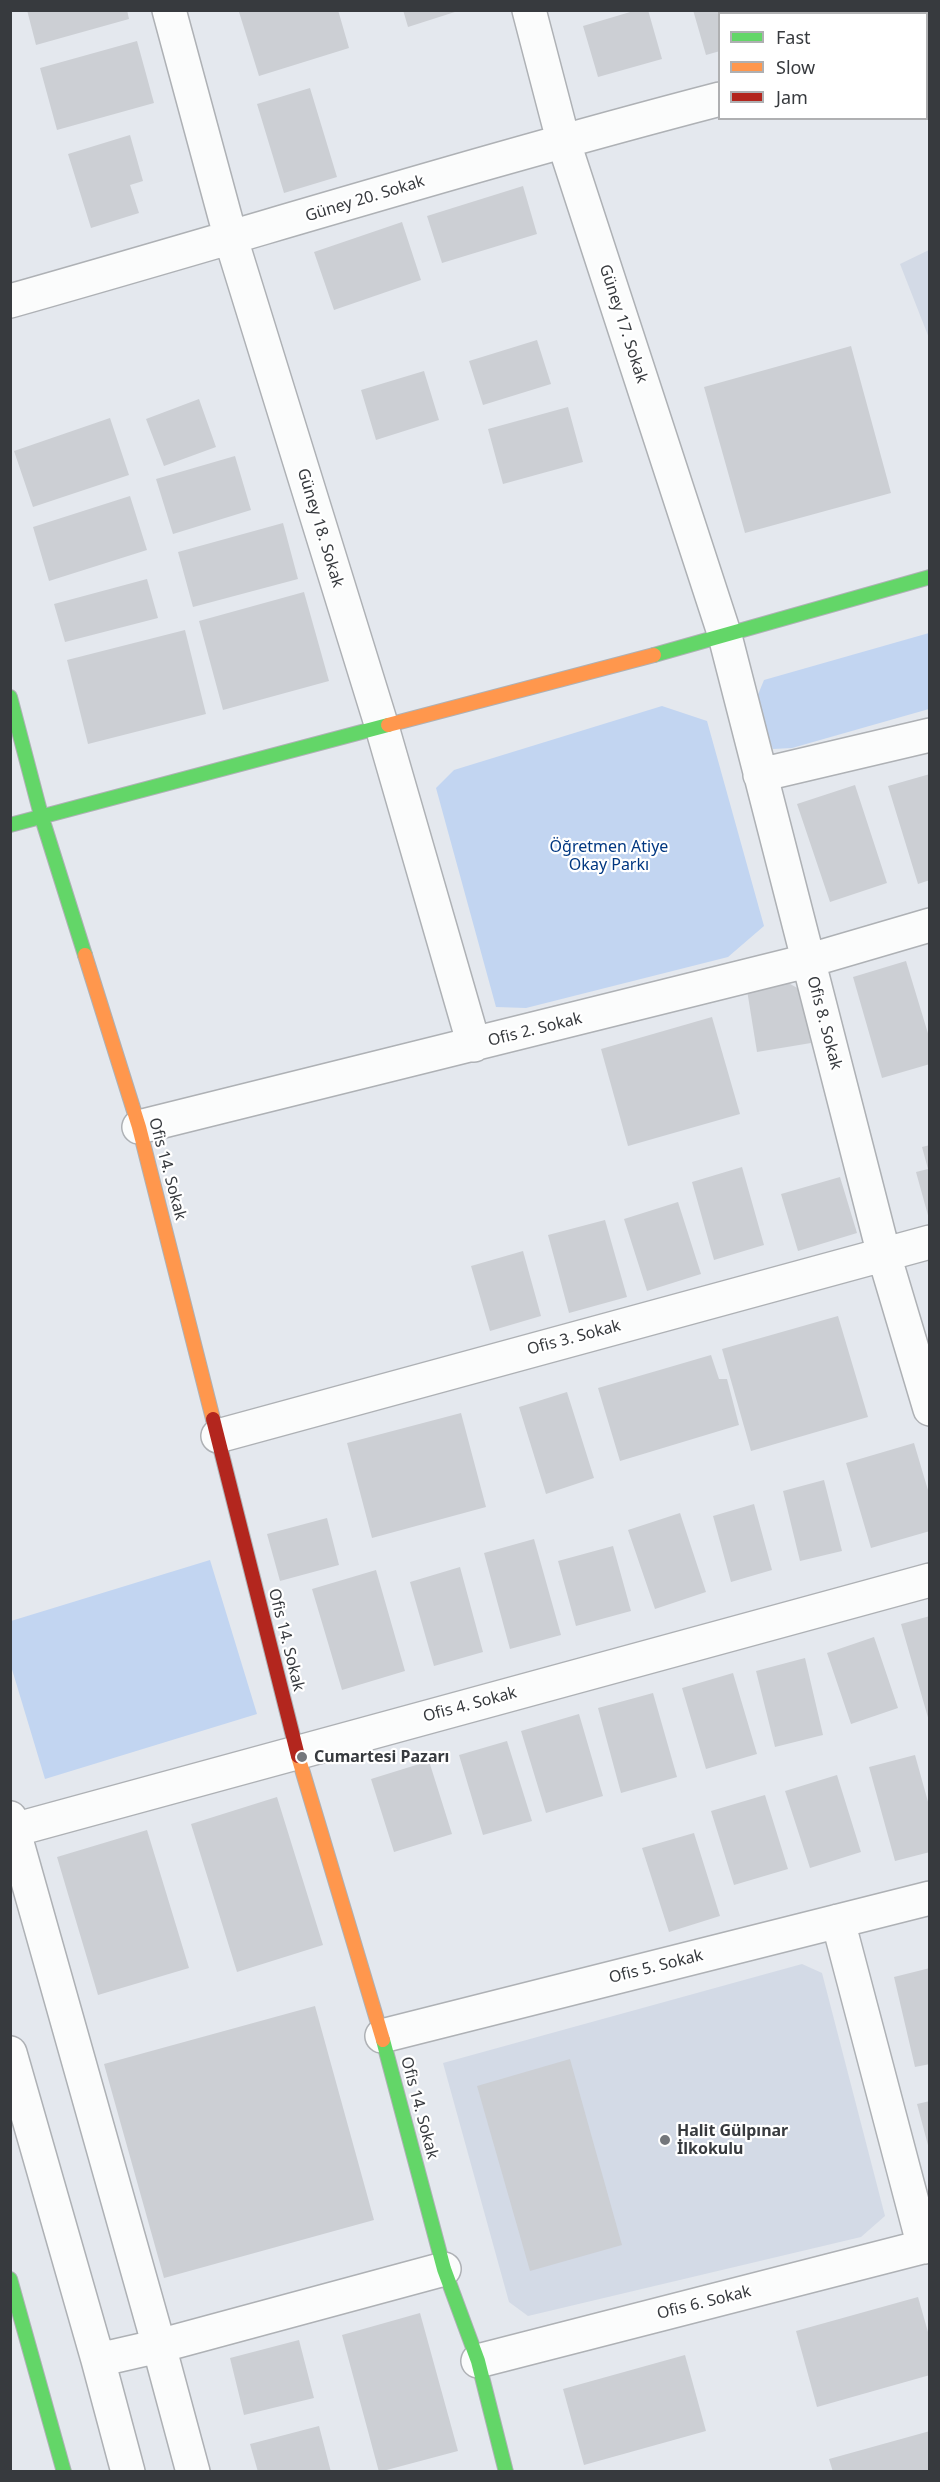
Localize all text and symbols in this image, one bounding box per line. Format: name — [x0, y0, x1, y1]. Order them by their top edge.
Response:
legend — [718, 12, 928, 120]
text: Fast — [776, 25, 811, 49]
text: Slow — [776, 55, 815, 79]
text: Jam — [776, 85, 808, 109]
street label: Güney 20. Sokak — [303, 172, 427, 226]
street label: Güney 17. Sokak — [595, 262, 651, 386]
street label: Güney 18. Sokak — [293, 466, 347, 590]
park label: Öğretmen Atiye Okay Parkı — [550, 837, 668, 875]
street label: Ofis 8. Sokak — [802, 974, 846, 1072]
street label: Ofis 2. Sokak — [486, 1009, 584, 1051]
street label: Ofis 14. Sokak — [144, 1116, 190, 1222]
street label: Ofis 3. Sokak — [525, 1316, 623, 1360]
street label: Ofis 14. Sokak — [264, 1587, 308, 1693]
street label: Ofis 4. Sokak — [421, 1683, 519, 1727]
place label: Cumartesi Pazarı — [314, 1747, 449, 1767]
marker: Cumartesi Pazarı — [295, 1750, 309, 1764]
street label: Ofis 5. Sokak — [607, 1946, 705, 1988]
street label: Ofis 14. Sokak — [396, 2055, 442, 2161]
place label: Halit Gülpınar İlkokulu — [677, 2121, 788, 2159]
marker: Halit Gülpınar İlkokulu — [658, 2133, 672, 2147]
street label: Ofis 6. Sokak — [655, 2282, 753, 2324]

